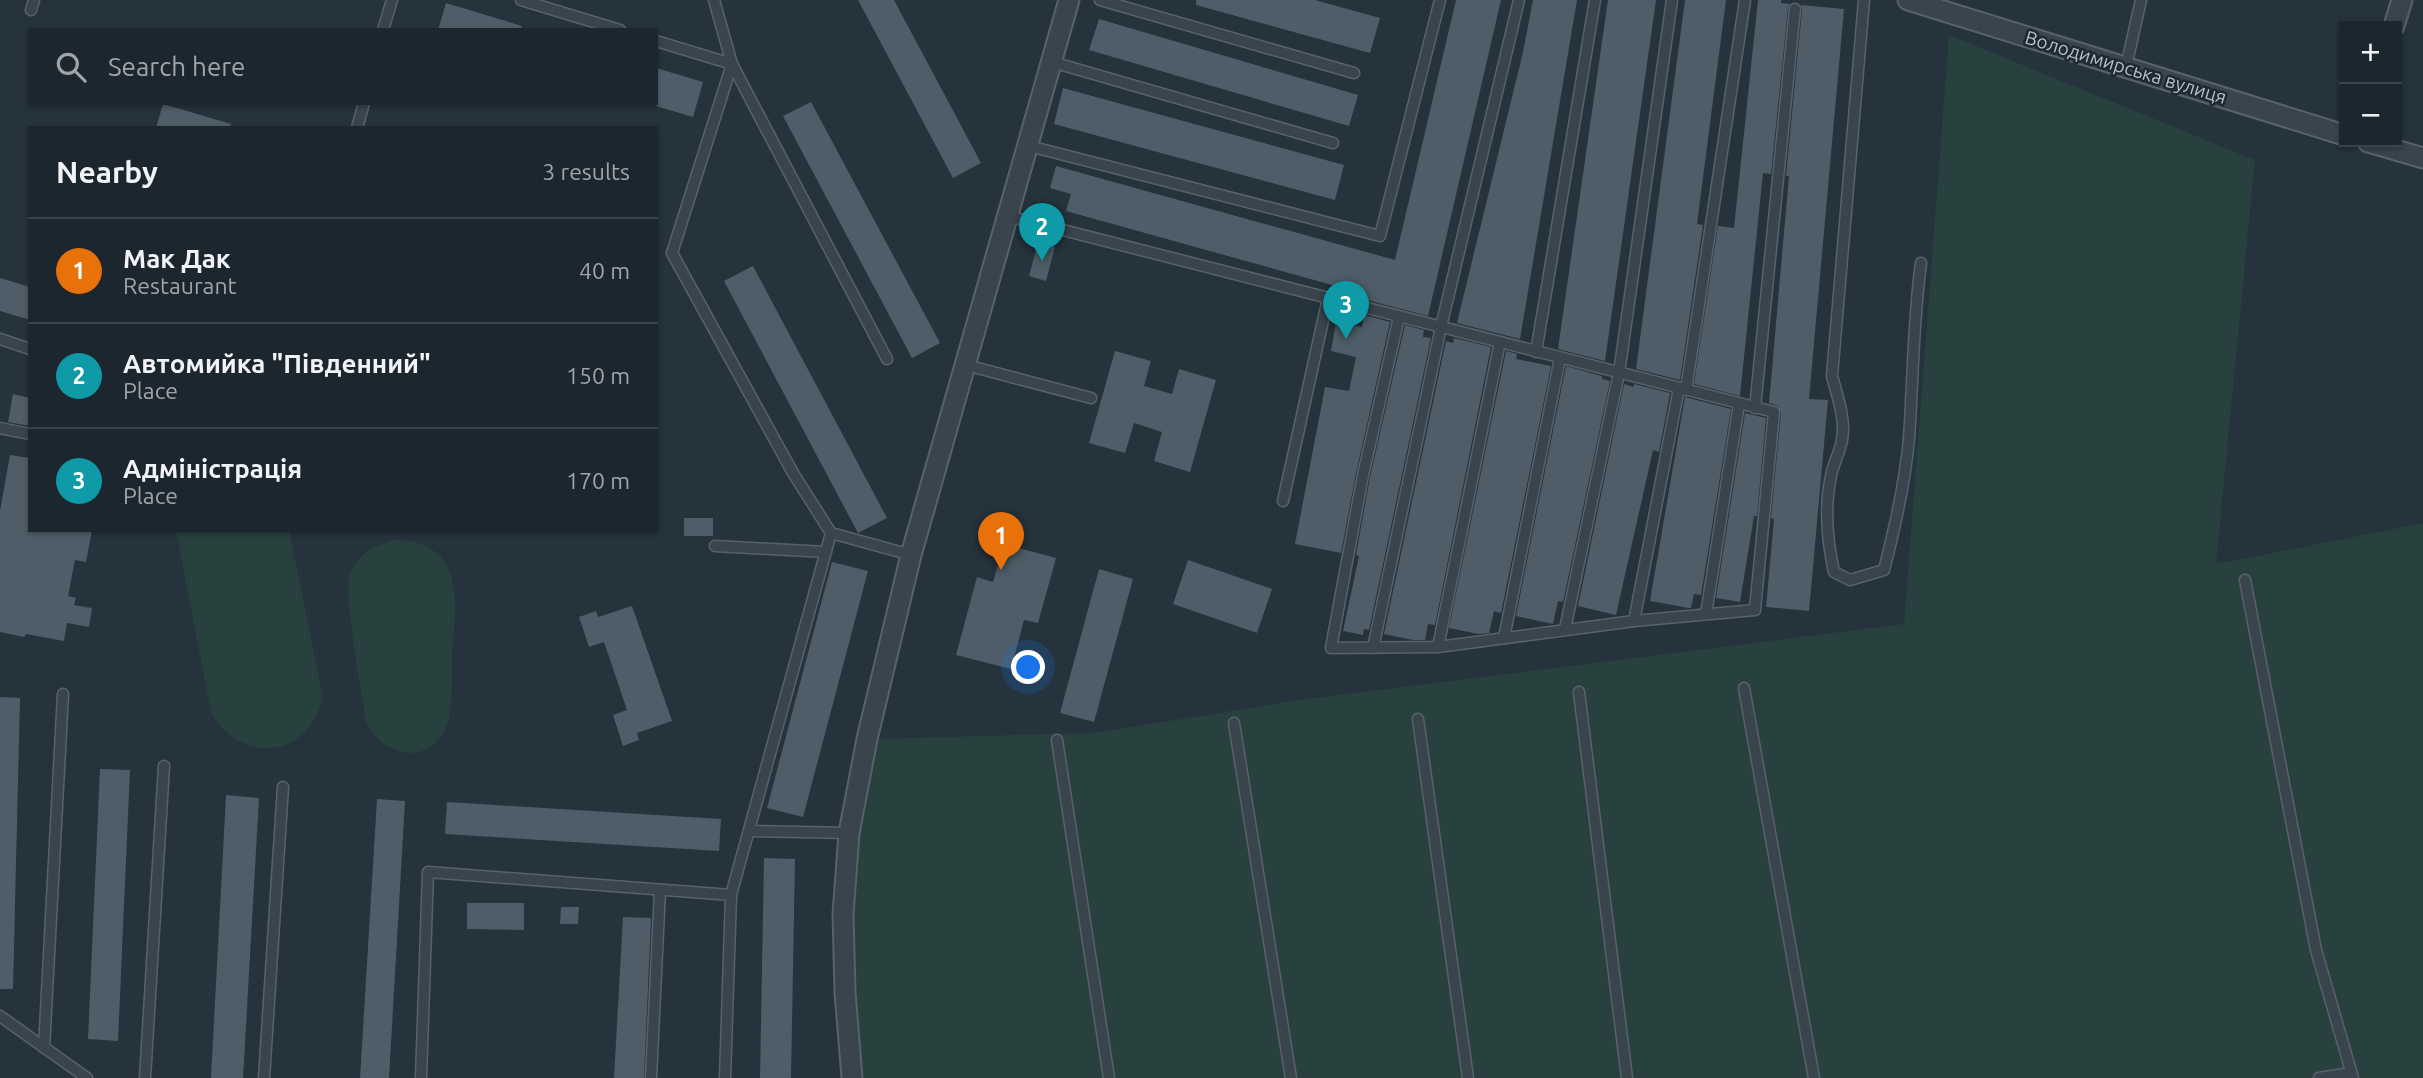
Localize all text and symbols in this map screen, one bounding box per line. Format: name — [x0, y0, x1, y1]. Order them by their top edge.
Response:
map controls — [2339, 21, 2402, 147]
button: + — [2339, 21, 2402, 84]
street label: Володимирська вулиця — [2023, 26, 2229, 108]
search box — [28, 28, 658, 105]
icon: search — [52, 48, 90, 86]
text: Search here — [108, 52, 245, 81]
button: − — [2339, 84, 2402, 147]
text: Nearby — [56, 155, 158, 189]
text: 3 results — [542, 159, 630, 184]
pin: 2 — [1019, 203, 1065, 261]
text: Мак Дак — [123, 244, 231, 273]
text: 1 — [73, 258, 85, 283]
text: 40 m — [579, 258, 630, 283]
text: Restaurant — [123, 273, 237, 298]
pin: 3 — [1323, 281, 1369, 339]
text: Автомийка "Південний" — [123, 349, 431, 378]
text: 2 — [73, 363, 85, 388]
text: 150 m — [566, 363, 630, 388]
text: Place — [123, 378, 178, 403]
text: Адміністрація — [123, 454, 302, 483]
text: 3 — [73, 468, 85, 493]
text: 170 m — [566, 468, 630, 493]
text: Place — [123, 483, 178, 508]
pin: 1 — [978, 512, 1024, 570]
your location — [1011, 650, 1045, 684]

